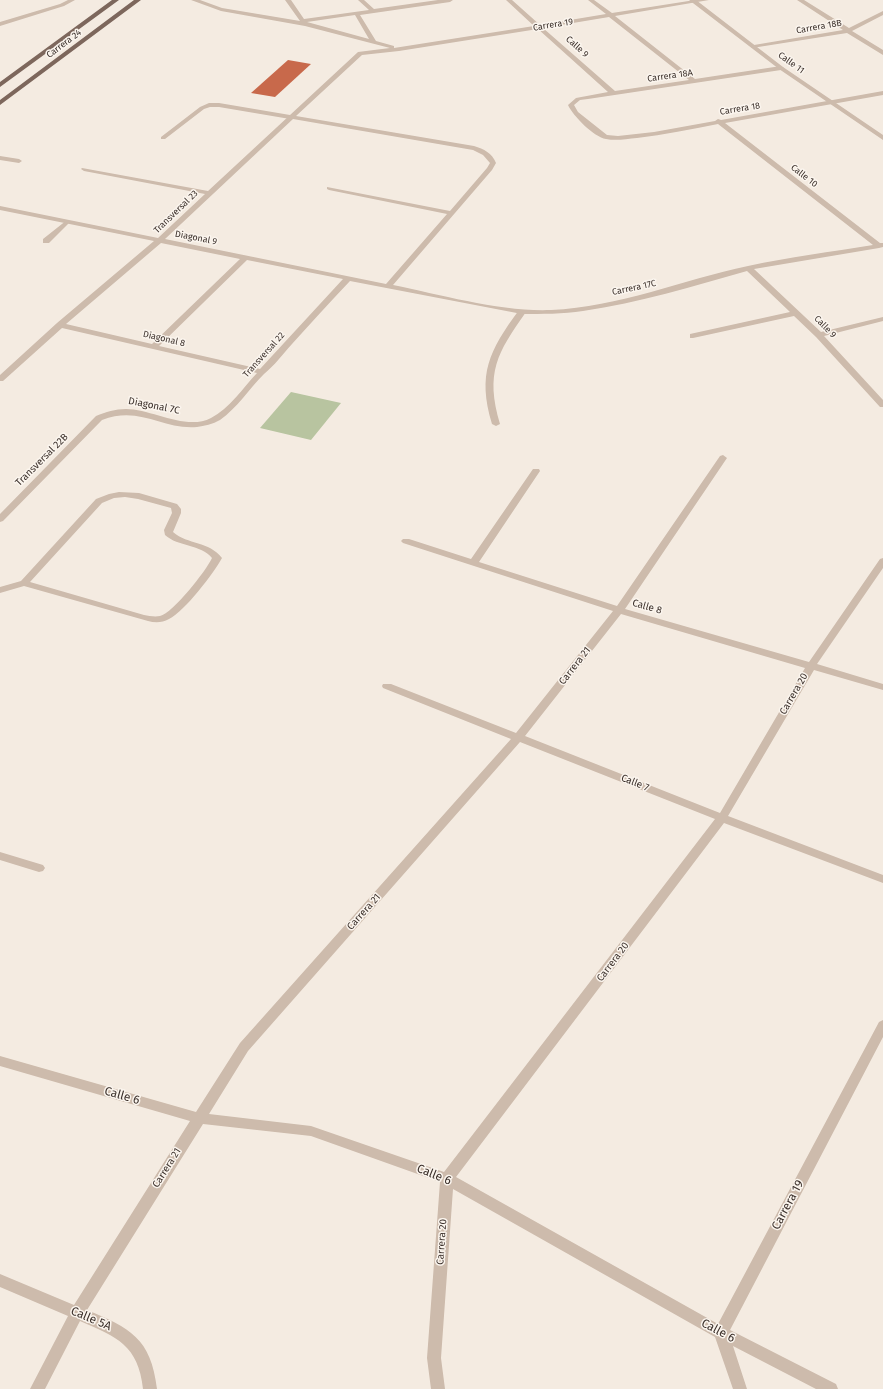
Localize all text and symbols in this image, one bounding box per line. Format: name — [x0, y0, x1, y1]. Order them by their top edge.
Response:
street label: Carrera 19 — [532, 16, 574, 34]
street label: Carrera 18B — [795, 18, 843, 36]
street label: Carrera 24 — [44, 27, 84, 61]
street label: Calle 9 — [563, 34, 591, 60]
street label: Calle 11 — [776, 50, 806, 76]
street label: Carrera 18A — [647, 67, 693, 85]
street label: Carrera 18 — [719, 100, 761, 118]
street label: Calle 10 — [788, 162, 820, 190]
street label: Transversal 23 — [152, 188, 200, 236]
street label: Diagonal 9 — [174, 229, 218, 247]
street label: Carrera 17C — [611, 278, 657, 298]
street label: Calle 9 — [812, 314, 838, 340]
street label: Diagonal 8 — [142, 329, 186, 349]
street label: Transversal 22 — [241, 330, 287, 380]
street label: Diagonal 7C — [127, 395, 181, 417]
street label: Transversal 22B — [13, 431, 71, 489]
street label: Calle 8 — [631, 597, 663, 617]
street label: Carrera 21 — [557, 645, 593, 687]
street label: Carrera 20 — [777, 671, 811, 717]
street label: Calle 7 — [619, 772, 651, 794]
street label: Carrera 21 — [345, 891, 383, 933]
street label: Carrera 20 — [594, 940, 632, 984]
street label: Calle 6 — [103, 1084, 141, 1108]
street label: Carrera 21 — [150, 1146, 184, 1190]
street label: Calle 6 — [415, 1162, 453, 1188]
street label: Carrera 19 — [769, 1178, 807, 1232]
street label: Carrera 20 — [434, 1219, 450, 1265]
street label: Calle 5A — [69, 1304, 113, 1334]
street label: Calle 6 — [699, 1316, 737, 1346]

